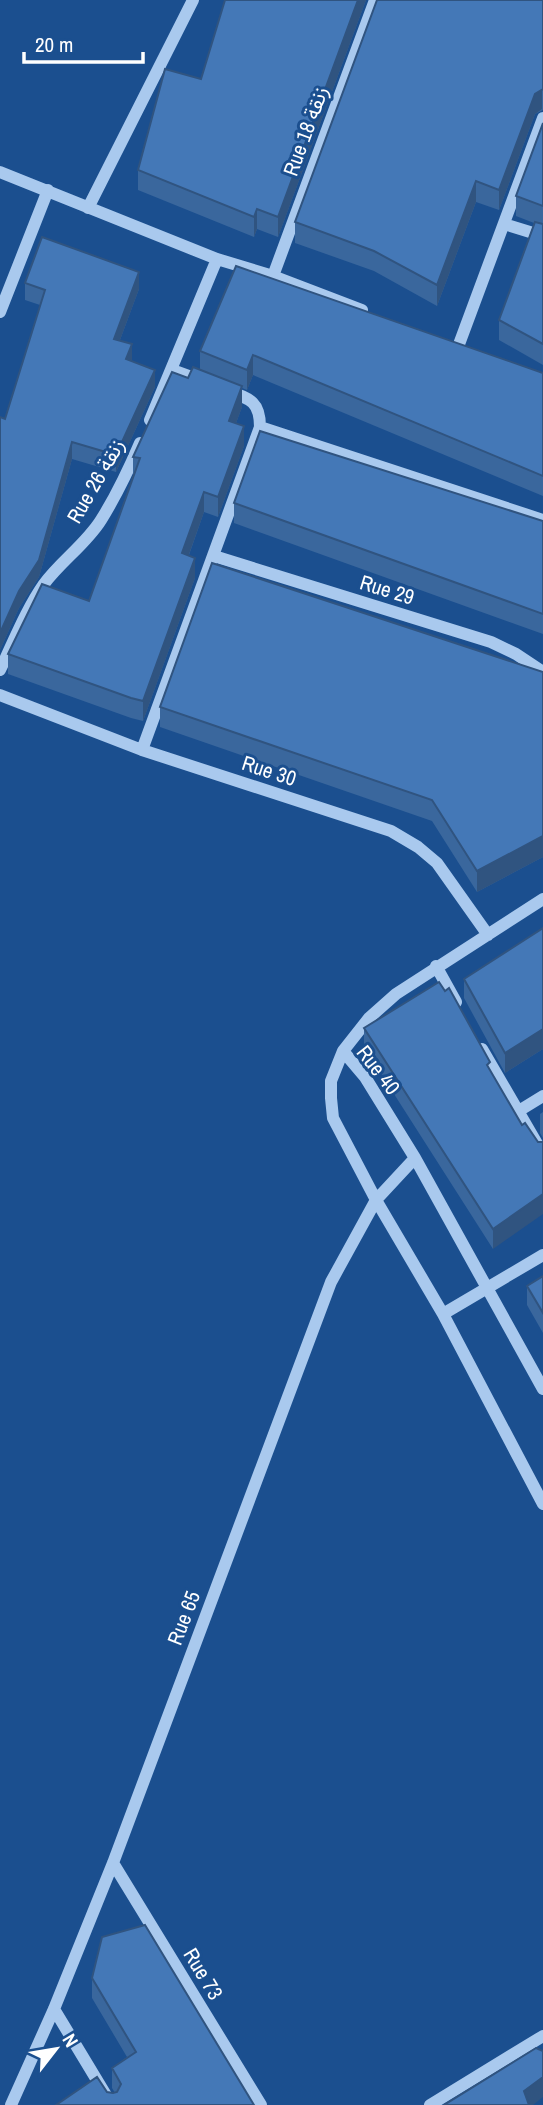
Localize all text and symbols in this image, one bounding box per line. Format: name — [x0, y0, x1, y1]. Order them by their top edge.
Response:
scale bar — [24, 21, 144, 65]
text: 20 m — [35, 30, 73, 59]
street label: Rue 18 زنقة — [276, 82, 335, 180]
street label: Rue 26 زنقة — [60, 433, 132, 529]
street label: Rue 29 — [356, 568, 418, 612]
street label: Rue 30 — [238, 748, 300, 793]
street label: Rue 40 — [350, 1039, 407, 1100]
street label: Rue 65 — [160, 1587, 207, 1649]
street label: Rue 73 — [177, 1942, 230, 2005]
north arrow — [21, 2014, 91, 2084]
text: N — [57, 2029, 85, 2052]

